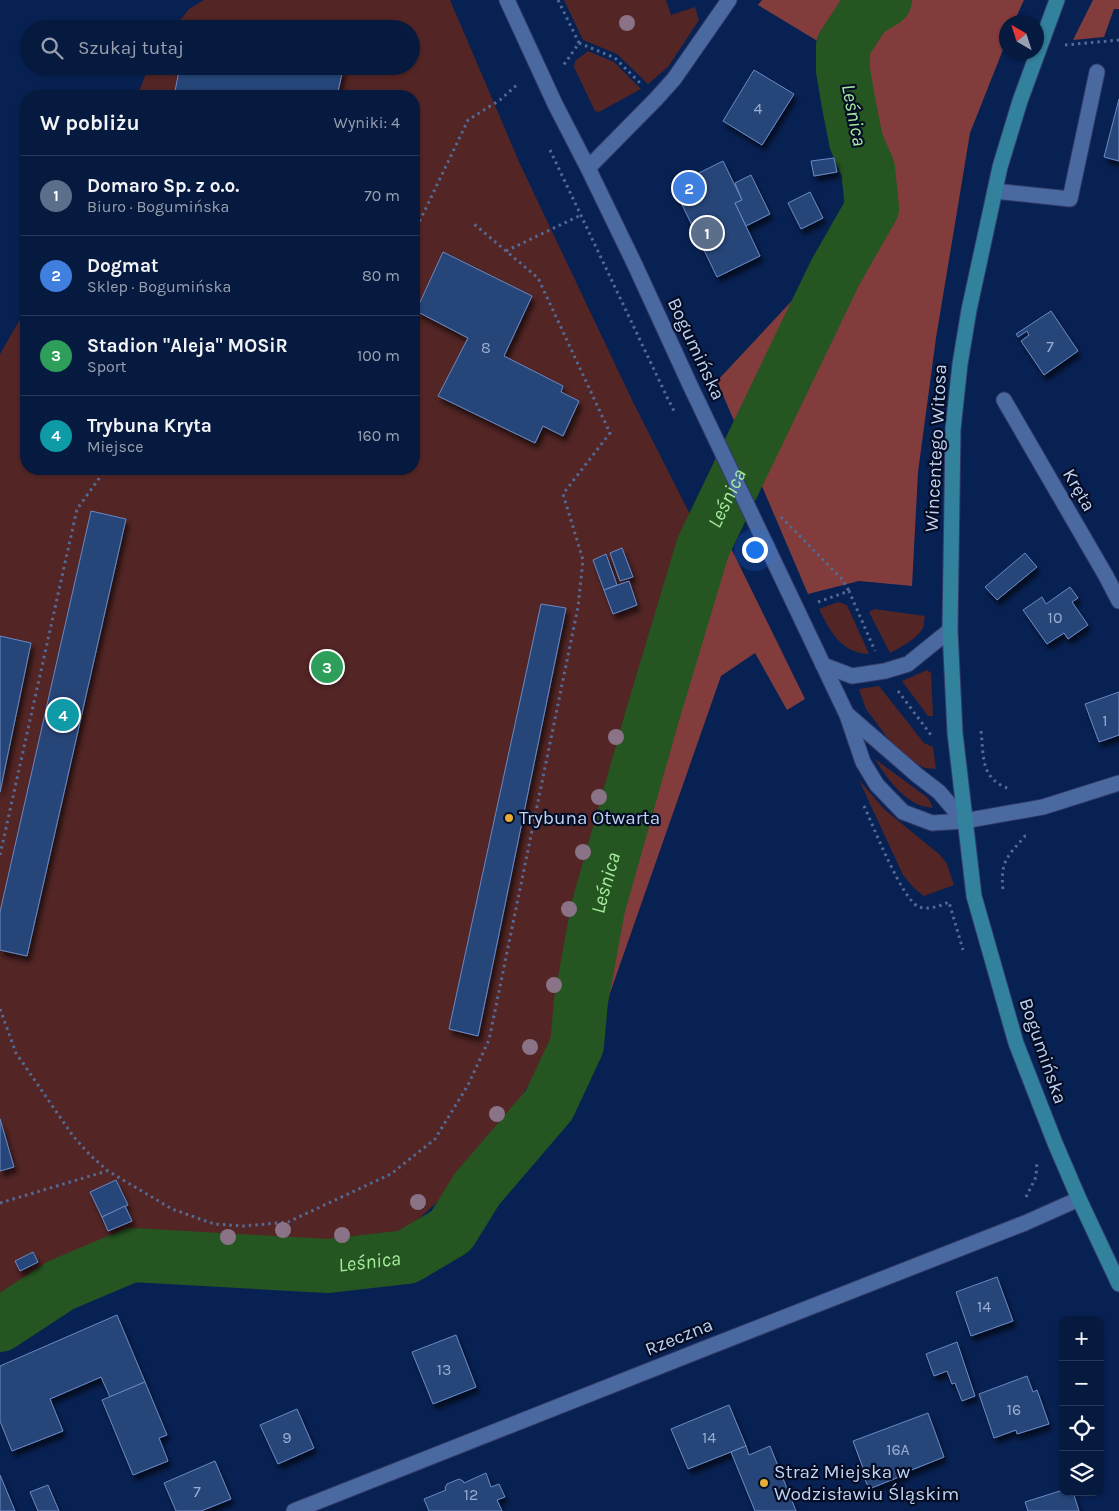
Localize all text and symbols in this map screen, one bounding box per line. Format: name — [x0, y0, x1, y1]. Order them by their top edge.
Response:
north arrow — [999, 15, 1044, 60]
search box — [20, 20, 420, 75]
icon: search — [38, 34, 66, 62]
text: Szukaj tutaj — [78, 37, 184, 59]
water label: Leśnica — [837, 82, 871, 148]
house number: 4 — [754, 99, 763, 118]
text: W pobliżu — [40, 111, 140, 135]
text: Wyniki: 4 — [334, 113, 400, 132]
pin: 2 — [673, 169, 705, 207]
text: Domaro Sp. z o.o. — [87, 175, 239, 197]
text: 1 — [53, 186, 59, 205]
text: 70 m — [364, 186, 400, 205]
text: Biuro · Bogumińska — [87, 197, 229, 216]
pin: 1 — [691, 214, 723, 252]
text: Dogmat — [87, 255, 159, 277]
text: 2 — [51, 266, 61, 285]
text: 80 m — [362, 266, 400, 285]
text: Sklep · Bogumińska — [87, 277, 231, 296]
street label: Bogumińska — [663, 294, 729, 404]
text: Stadion "Aleja" MOSiR — [87, 335, 288, 357]
house number: 7 — [1046, 337, 1054, 356]
house number: 8 — [481, 338, 491, 357]
text: 3 — [51, 346, 61, 365]
text: 100 m — [357, 346, 400, 365]
text: Sport — [87, 357, 127, 376]
street label: Wincentego Witosa — [921, 363, 951, 533]
text: Trybuna Kryta — [87, 415, 212, 437]
text: 4 — [51, 426, 61, 445]
text: 160 m — [357, 426, 400, 445]
text: Miejsce — [87, 437, 143, 456]
water label: Leśnica — [703, 465, 750, 532]
street label: Kręta — [1058, 465, 1100, 515]
your location — [742, 537, 768, 563]
house number: 10 — [1048, 608, 1062, 627]
pin: 3 — [311, 648, 343, 686]
pin: 4 — [47, 696, 79, 734]
house number: 1 — [1102, 711, 1108, 730]
place label: Trybuna Otwarta — [519, 807, 660, 829]
marker: Trybuna Otwarta — [503, 812, 515, 824]
water label: Leśnica — [586, 850, 625, 915]
street label: Bogumińska — [1015, 995, 1071, 1107]
water label: Leśnica — [337, 1246, 402, 1276]
house number: 14 — [977, 1297, 991, 1316]
street label: Rzeczna — [642, 1313, 716, 1361]
map controls — [1059, 1316, 1104, 1496]
button: + — [1059, 1316, 1104, 1361]
house number: 13 — [437, 1360, 451, 1379]
button: − — [1059, 1361, 1104, 1406]
house number: 16 — [1007, 1400, 1021, 1419]
button: locate — [1059, 1406, 1104, 1451]
house number: 9 — [282, 1428, 292, 1447]
house number: 14 — [702, 1428, 716, 1447]
house number: 16A — [886, 1440, 910, 1459]
button: layers — [1059, 1451, 1104, 1496]
place label: Straż Miejska w Wodzisławiu Śląskim — [774, 1461, 959, 1505]
marker: Straż Miejska w Wodzisławiu Śląskim — [758, 1477, 770, 1489]
house number: 7 — [193, 1482, 201, 1501]
house number: 12 — [464, 1485, 478, 1504]

